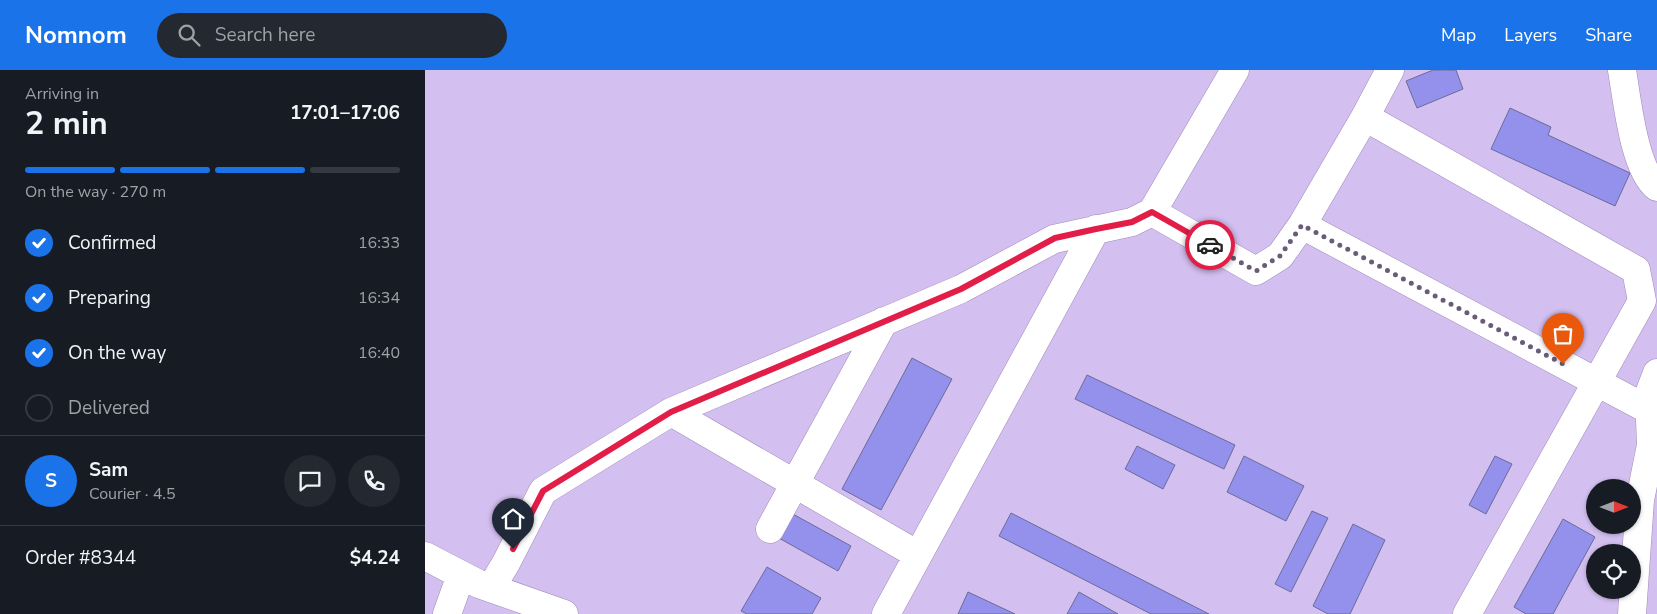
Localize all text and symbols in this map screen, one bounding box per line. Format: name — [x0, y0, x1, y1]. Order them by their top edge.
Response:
search box — [157, 13, 507, 58]
text: Nomnom — [25, 19, 127, 51]
icon: search — [175, 21, 203, 49]
text: Search here — [215, 22, 315, 48]
text: Map — [1441, 23, 1476, 47]
text: Layers — [1504, 23, 1557, 47]
text: Share — [1585, 23, 1632, 47]
text: Arriving in — [25, 83, 99, 105]
text: 17:01–17:06 — [290, 100, 400, 126]
text: 2 min — [25, 102, 108, 145]
text: On the way · 270 m — [25, 181, 166, 203]
courier — [1185, 220, 1235, 270]
icon: check — [25, 229, 53, 257]
text: Confirmed — [68, 230, 156, 256]
icon: car — [1196, 231, 1224, 259]
text: 16:33 — [358, 232, 400, 254]
icon: check — [25, 284, 53, 312]
text: Preparing — [68, 285, 151, 311]
text: 16:34 — [358, 287, 400, 309]
pin — [1542, 313, 1584, 364]
icon: bag — [1549, 320, 1577, 348]
icon: check — [25, 339, 53, 367]
text: On the way — [68, 340, 166, 366]
text: 16:40 — [358, 342, 400, 364]
text: Delivered — [68, 395, 150, 421]
button: chat — [284, 455, 336, 507]
button: phone — [348, 455, 400, 507]
text: Sam — [89, 457, 128, 483]
text: S — [45, 468, 57, 494]
north arrow — [1586, 479, 1641, 534]
map controls — [1586, 479, 1641, 599]
text: Courier · 4.5 — [89, 483, 175, 505]
pin — [492, 498, 534, 549]
icon: home — [499, 505, 527, 533]
button: locate — [1586, 544, 1641, 599]
text: Order #8344 — [25, 545, 136, 571]
text: $4.24 — [350, 545, 400, 571]

